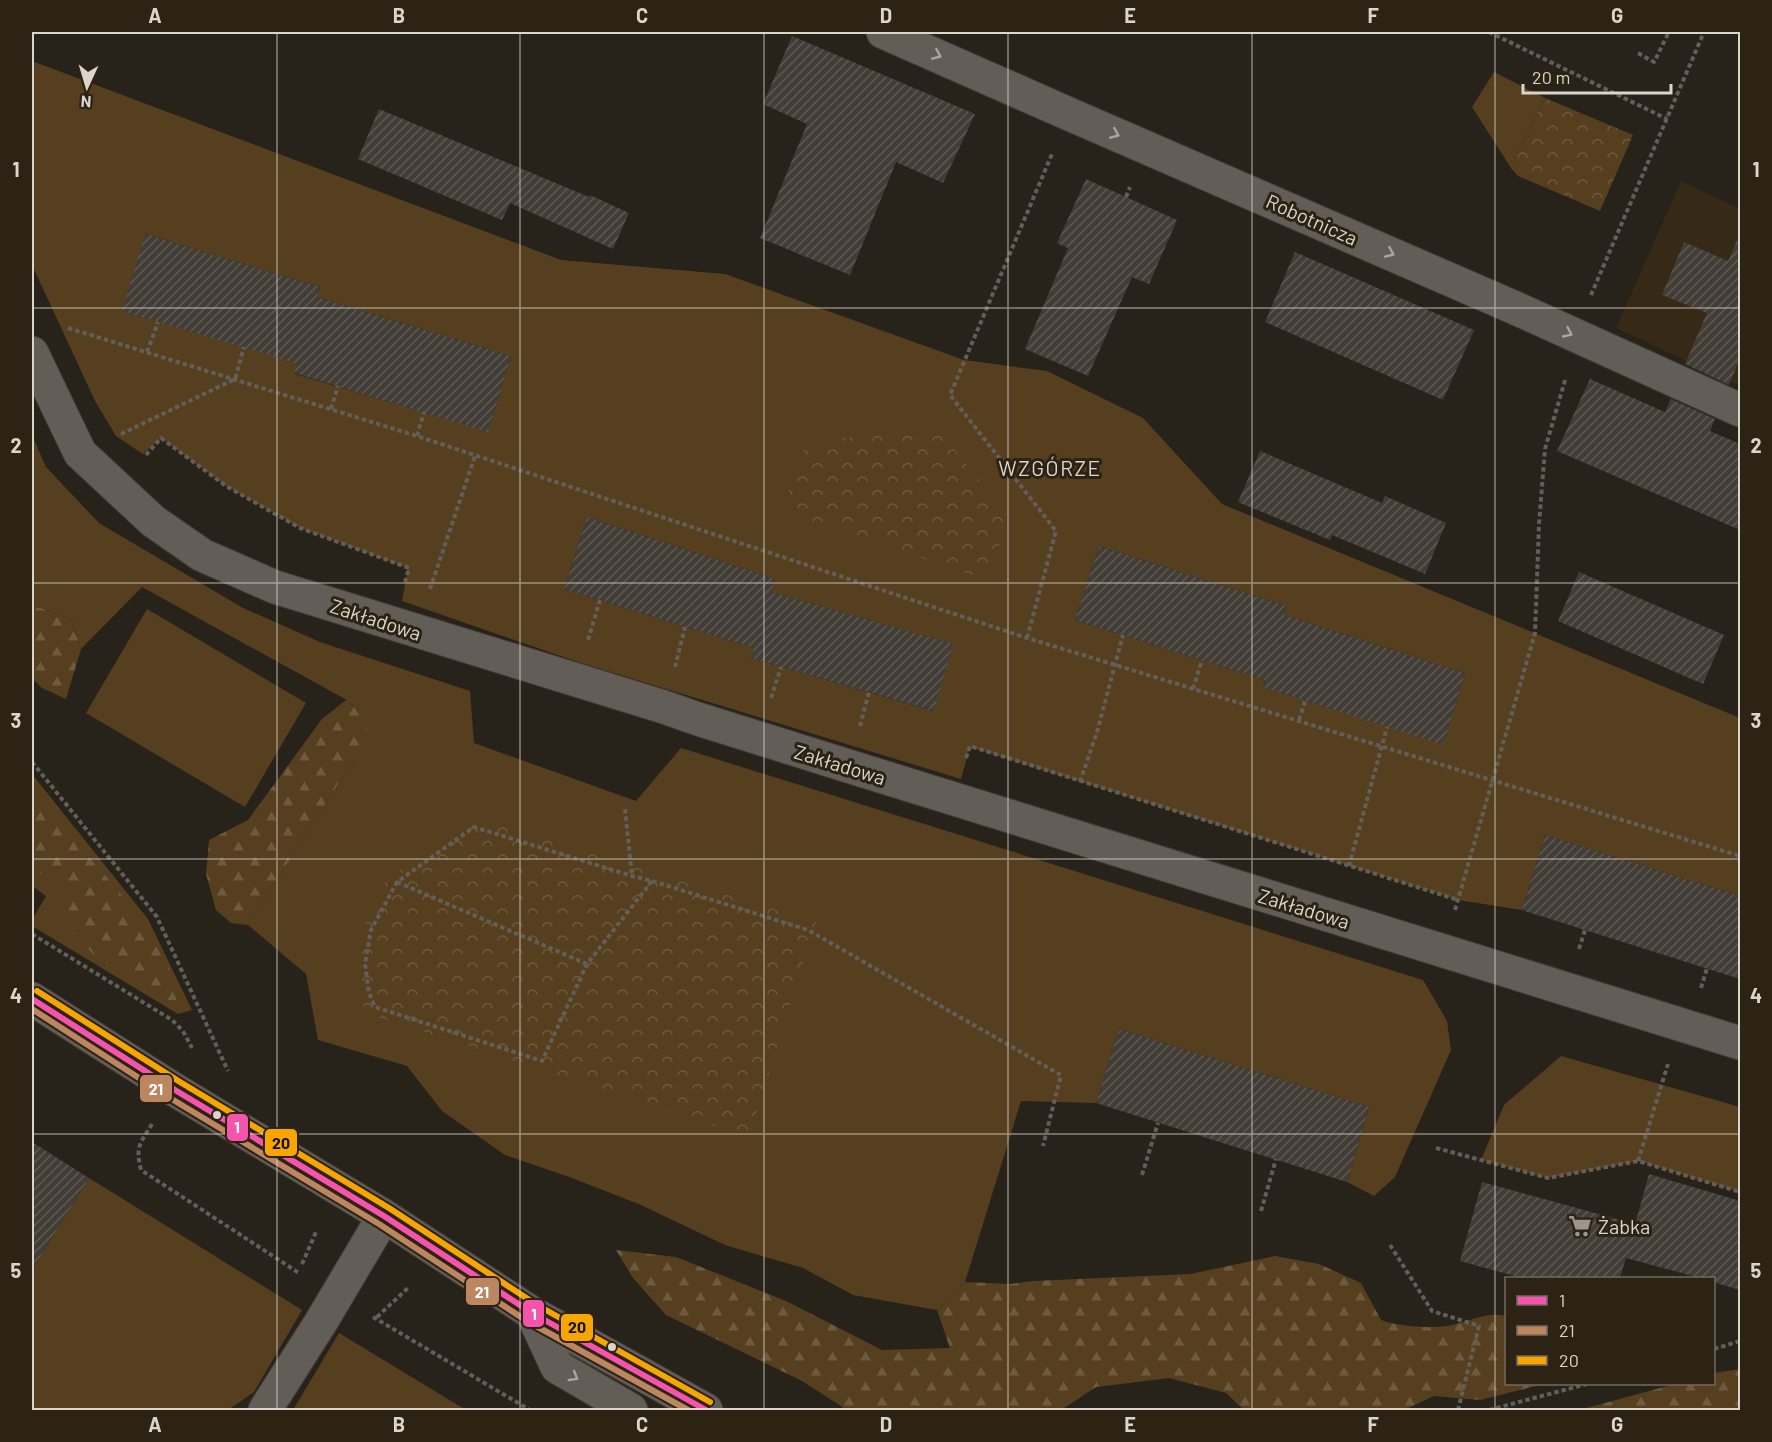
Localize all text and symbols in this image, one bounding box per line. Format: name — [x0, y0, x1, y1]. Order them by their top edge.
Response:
text: A — [148, 3, 162, 27]
text: B — [393, 3, 405, 27]
text: C — [636, 3, 648, 27]
text: D — [880, 3, 892, 27]
text: E — [1124, 3, 1136, 27]
text: F — [1367, 3, 1379, 27]
text: G — [1611, 3, 1623, 27]
one-way arrow — [930, 48, 941, 60]
north arrow — [57, 57, 117, 117]
scale bar — [1523, 57, 1672, 95]
text: 20 m — [1532, 66, 1570, 88]
text: N — [80, 93, 92, 112]
one-way arrow — [1109, 127, 1120, 139]
text: 1 — [12, 157, 20, 181]
text: 1 — [1752, 157, 1760, 181]
street label: Robotnicza — [1263, 188, 1361, 250]
one-way arrow — [1384, 246, 1395, 258]
one-way arrow — [1562, 325, 1573, 337]
text: 2 — [10, 433, 22, 457]
text: 2 — [1750, 433, 1762, 457]
district label: WZGÓRZE — [998, 455, 1102, 480]
street label: Zakładowa — [328, 593, 424, 645]
text: 3 — [11, 708, 21, 732]
text: 3 — [1751, 708, 1761, 732]
street label: Zakładowa — [791, 739, 889, 789]
street label: Zakładowa — [1255, 883, 1353, 933]
text: 4 — [10, 983, 22, 1007]
text: 4 — [1750, 983, 1762, 1007]
line badge: 21 — [139, 1074, 173, 1103]
text: 21 — [149, 1079, 163, 1098]
unlabelled marker — [211, 1109, 223, 1121]
line badge: 1 — [226, 1113, 249, 1142]
text: 1 — [234, 1117, 240, 1136]
line badge: 20 — [264, 1128, 298, 1157]
text: 20 — [272, 1133, 290, 1152]
supermarket icon: Żabka — [1567, 1213, 1593, 1239]
place label: Żabka — [1598, 1214, 1650, 1238]
text: 5 — [11, 1258, 22, 1282]
text: 5 — [1751, 1258, 1762, 1282]
line badge: 21 — [465, 1277, 500, 1306]
legend — [1505, 1277, 1715, 1385]
text: 21 — [475, 1282, 489, 1301]
text: 1 — [1559, 1289, 1565, 1311]
line badge: 1 — [522, 1299, 545, 1328]
text: 1 — [531, 1304, 537, 1323]
line badge: 20 — [560, 1313, 594, 1342]
text: 20 — [568, 1317, 586, 1336]
text: 21 — [1559, 1319, 1575, 1341]
unlabelled marker — [606, 1341, 618, 1353]
text: 20 — [1559, 1349, 1579, 1371]
one-way arrow — [568, 1370, 578, 1381]
text: A — [148, 1412, 162, 1436]
text: B — [393, 1412, 405, 1436]
text: C — [636, 1412, 648, 1436]
text: D — [880, 1412, 892, 1436]
text: E — [1124, 1412, 1136, 1436]
text: F — [1367, 1412, 1379, 1436]
text: G — [1611, 1412, 1623, 1436]

